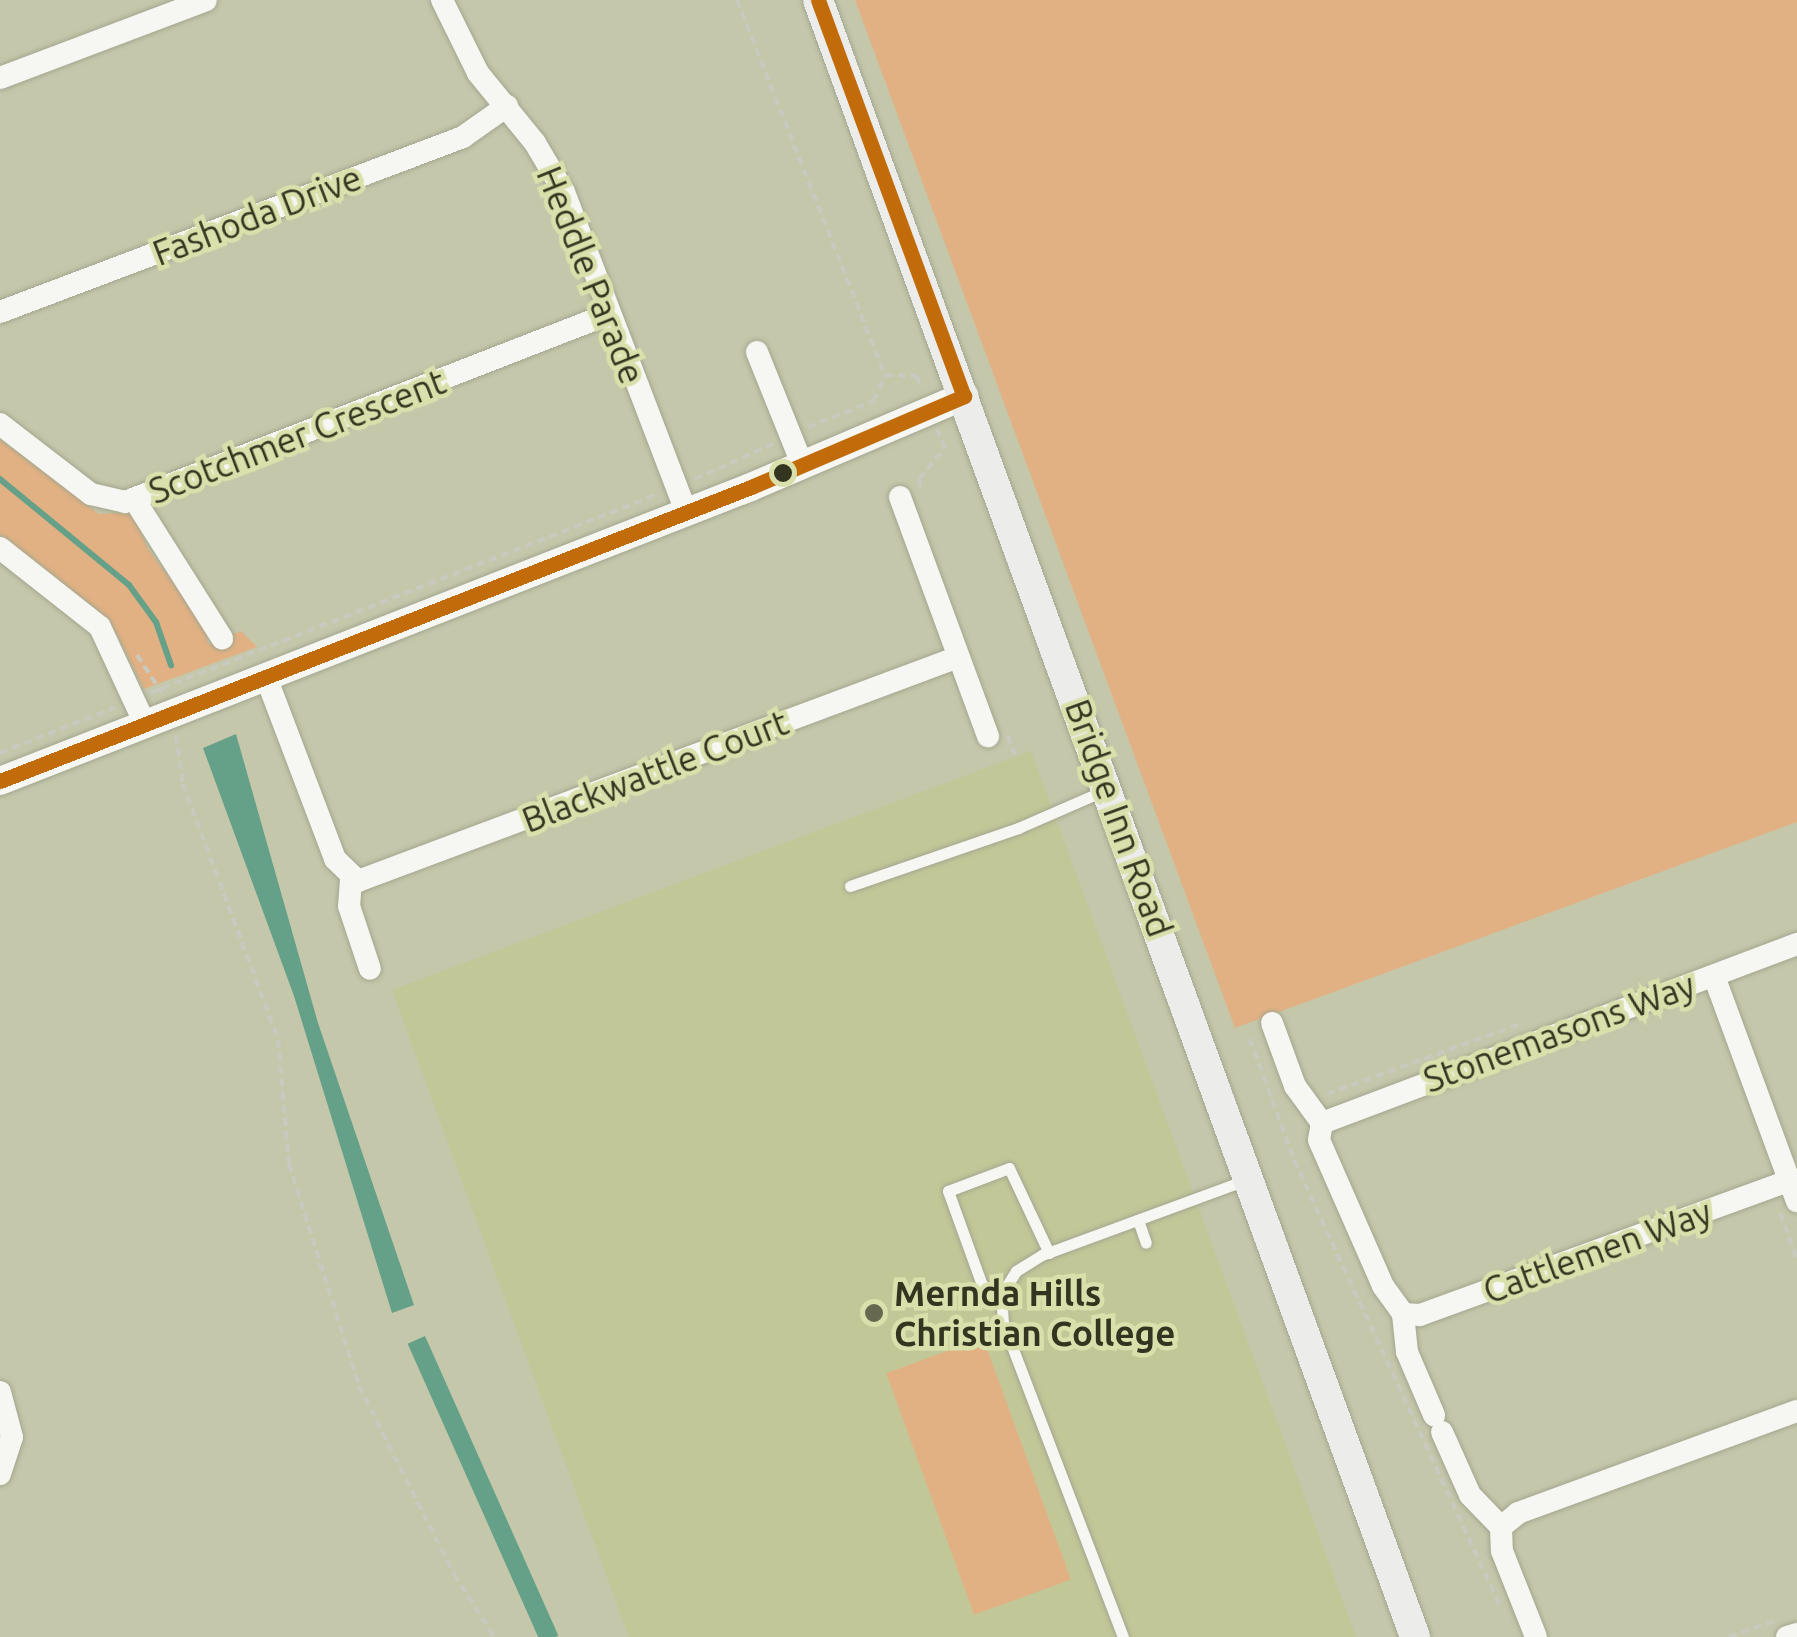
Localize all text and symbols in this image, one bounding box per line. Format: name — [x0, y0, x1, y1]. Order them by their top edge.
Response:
street label: Fashoda Drive — [147, 156, 367, 274]
street label: Heddle Parade — [528, 160, 654, 390]
street label: Scotchmer Crescent — [143, 360, 451, 512]
unlabelled marker — [773, 463, 793, 483]
street label: Bridge Inn Road — [1057, 694, 1181, 942]
street label: Blackwattle Court — [516, 701, 794, 841]
street label: Stonemasons Way — [1418, 963, 1700, 1101]
street label: Cattlemen Way — [1477, 1190, 1717, 1312]
place label: Mernda Hills Christian College — [894, 1272, 1175, 1354]
marker: Mernda Hills Christian College — [863, 1302, 885, 1324]

